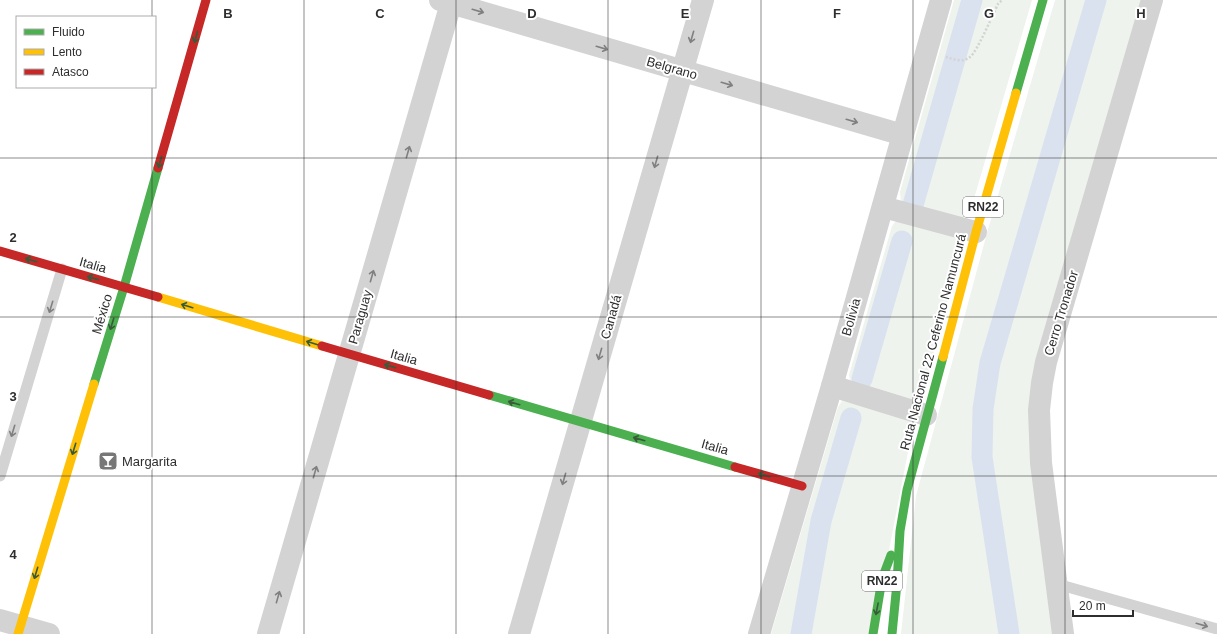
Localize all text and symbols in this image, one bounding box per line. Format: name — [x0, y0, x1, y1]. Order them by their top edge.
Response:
text: B — [223, 6, 233, 21]
text: C — [375, 6, 385, 21]
text: D — [527, 6, 537, 21]
text: E — [681, 6, 690, 21]
text: F — [833, 6, 841, 21]
text: G — [984, 6, 994, 21]
text: H — [1136, 6, 1146, 21]
one-way arrow — [471, 8, 484, 15]
legend — [16, 16, 156, 88]
text: Fluido — [52, 25, 85, 39]
one-way arrow — [192, 31, 199, 44]
one-way arrow — [688, 31, 695, 44]
one-way arrow — [596, 44, 609, 52]
text: Lento — [52, 45, 82, 59]
street label: Belgrano — [645, 54, 699, 82]
text: Atasco — [52, 65, 89, 79]
one-way arrow — [721, 81, 734, 88]
one-way arrow — [845, 118, 858, 125]
one-way arrow — [405, 145, 412, 158]
one-way arrow — [156, 156, 163, 169]
one-way arrow — [652, 156, 659, 169]
road number: RN22 — [963, 197, 1003, 217]
text: 2 — [9, 230, 17, 245]
street label: Ruta Nacional 22 Ceferino Namuncurá — [897, 231, 969, 452]
street label: Italia — [78, 254, 109, 276]
one-way arrow — [25, 256, 38, 263]
street label: Cerro Tronador — [1041, 268, 1081, 357]
one-way arrow — [369, 270, 376, 283]
one-way arrow — [86, 274, 99, 281]
street label: Paraguay — [345, 288, 375, 346]
street label: México — [89, 292, 115, 336]
street label: Canadá — [598, 292, 625, 341]
street label: Bolivia — [839, 296, 864, 337]
one-way arrow — [47, 300, 54, 313]
one-way arrow — [181, 302, 194, 309]
one-way arrow — [108, 318, 115, 331]
one-way arrow — [306, 339, 319, 346]
street label: Italia — [389, 346, 420, 368]
one-way arrow — [596, 348, 603, 361]
one-way arrow — [383, 362, 396, 369]
text: 3 — [9, 389, 17, 404]
one-way arrow — [508, 399, 521, 406]
one-way arrow — [9, 424, 16, 437]
one-way arrow — [633, 435, 646, 442]
street label: Italia — [700, 436, 731, 458]
one-way arrow — [70, 442, 77, 455]
bar icon: Margarita — [97, 450, 119, 472]
place label: Margarita — [122, 454, 178, 469]
one-way arrow — [312, 466, 319, 479]
one-way arrow — [758, 471, 771, 478]
one-way arrow — [560, 473, 567, 486]
text: 4 — [9, 547, 17, 562]
one-way arrow — [32, 566, 39, 579]
road number: RN22 — [862, 571, 902, 591]
one-way arrow — [275, 590, 282, 603]
scale bar — [1073, 592, 1133, 618]
text: 20 m — [1079, 599, 1106, 613]
one-way arrow — [872, 602, 880, 615]
one-way arrow — [1195, 622, 1208, 629]

